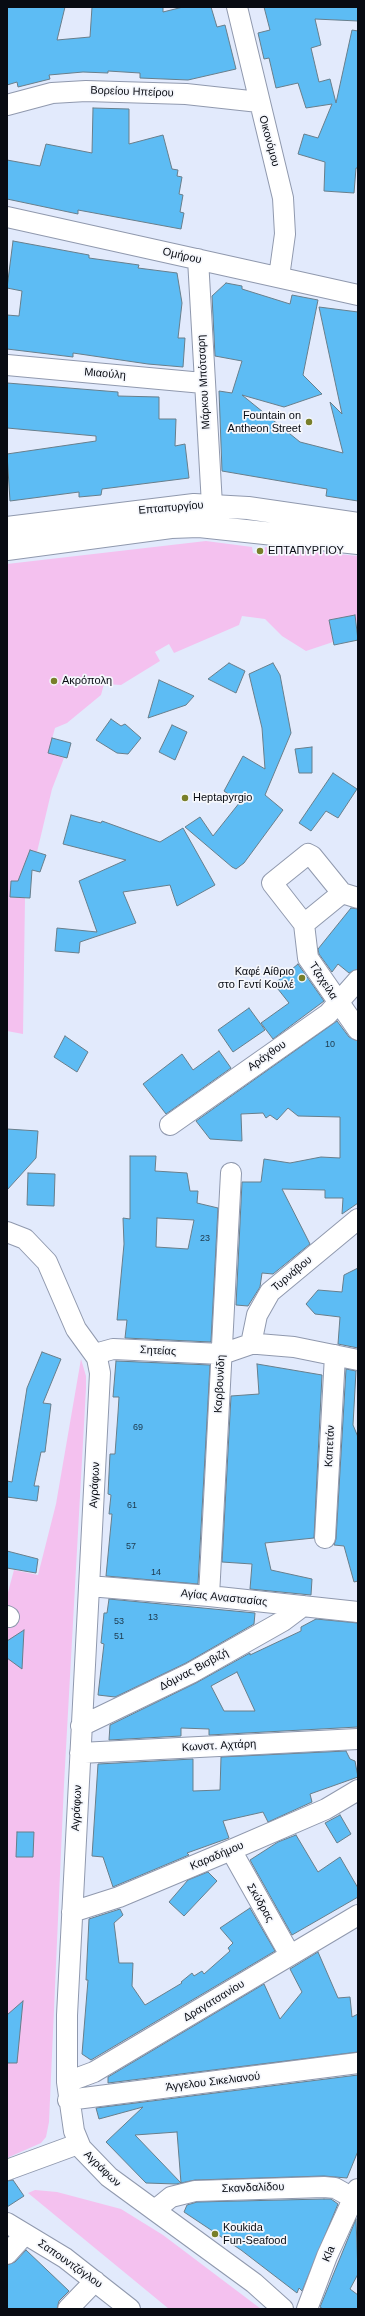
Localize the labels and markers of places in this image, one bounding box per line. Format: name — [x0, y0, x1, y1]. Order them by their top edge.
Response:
place label: Fountain on Antheon Street — [228, 409, 301, 435]
marker: Fountain on Antheon Street — [304, 417, 314, 427]
place label: ΕΠΤΑΠΥΡΓΙΟΥ — [268, 544, 344, 558]
marker: ΕΠΤΑΠΥΡΓΙΟΥ — [255, 546, 265, 556]
place label: Ακρόπολη — [62, 674, 112, 688]
marker: Ακρόπολη — [49, 676, 59, 686]
place label: Heptapyrgio — [193, 791, 252, 805]
marker: Heptapyrgio — [180, 793, 190, 803]
place label: Καφέ Αίθριο στο Γεντί Κουλέ — [218, 965, 294, 991]
marker: Καφέ Αίθριο στο Γεντί Κουλέ — [297, 973, 307, 983]
place label: Koukida Fun-Seafood — [223, 2221, 287, 2247]
marker: Koukida Fun-Seafood — [210, 2229, 220, 2239]

